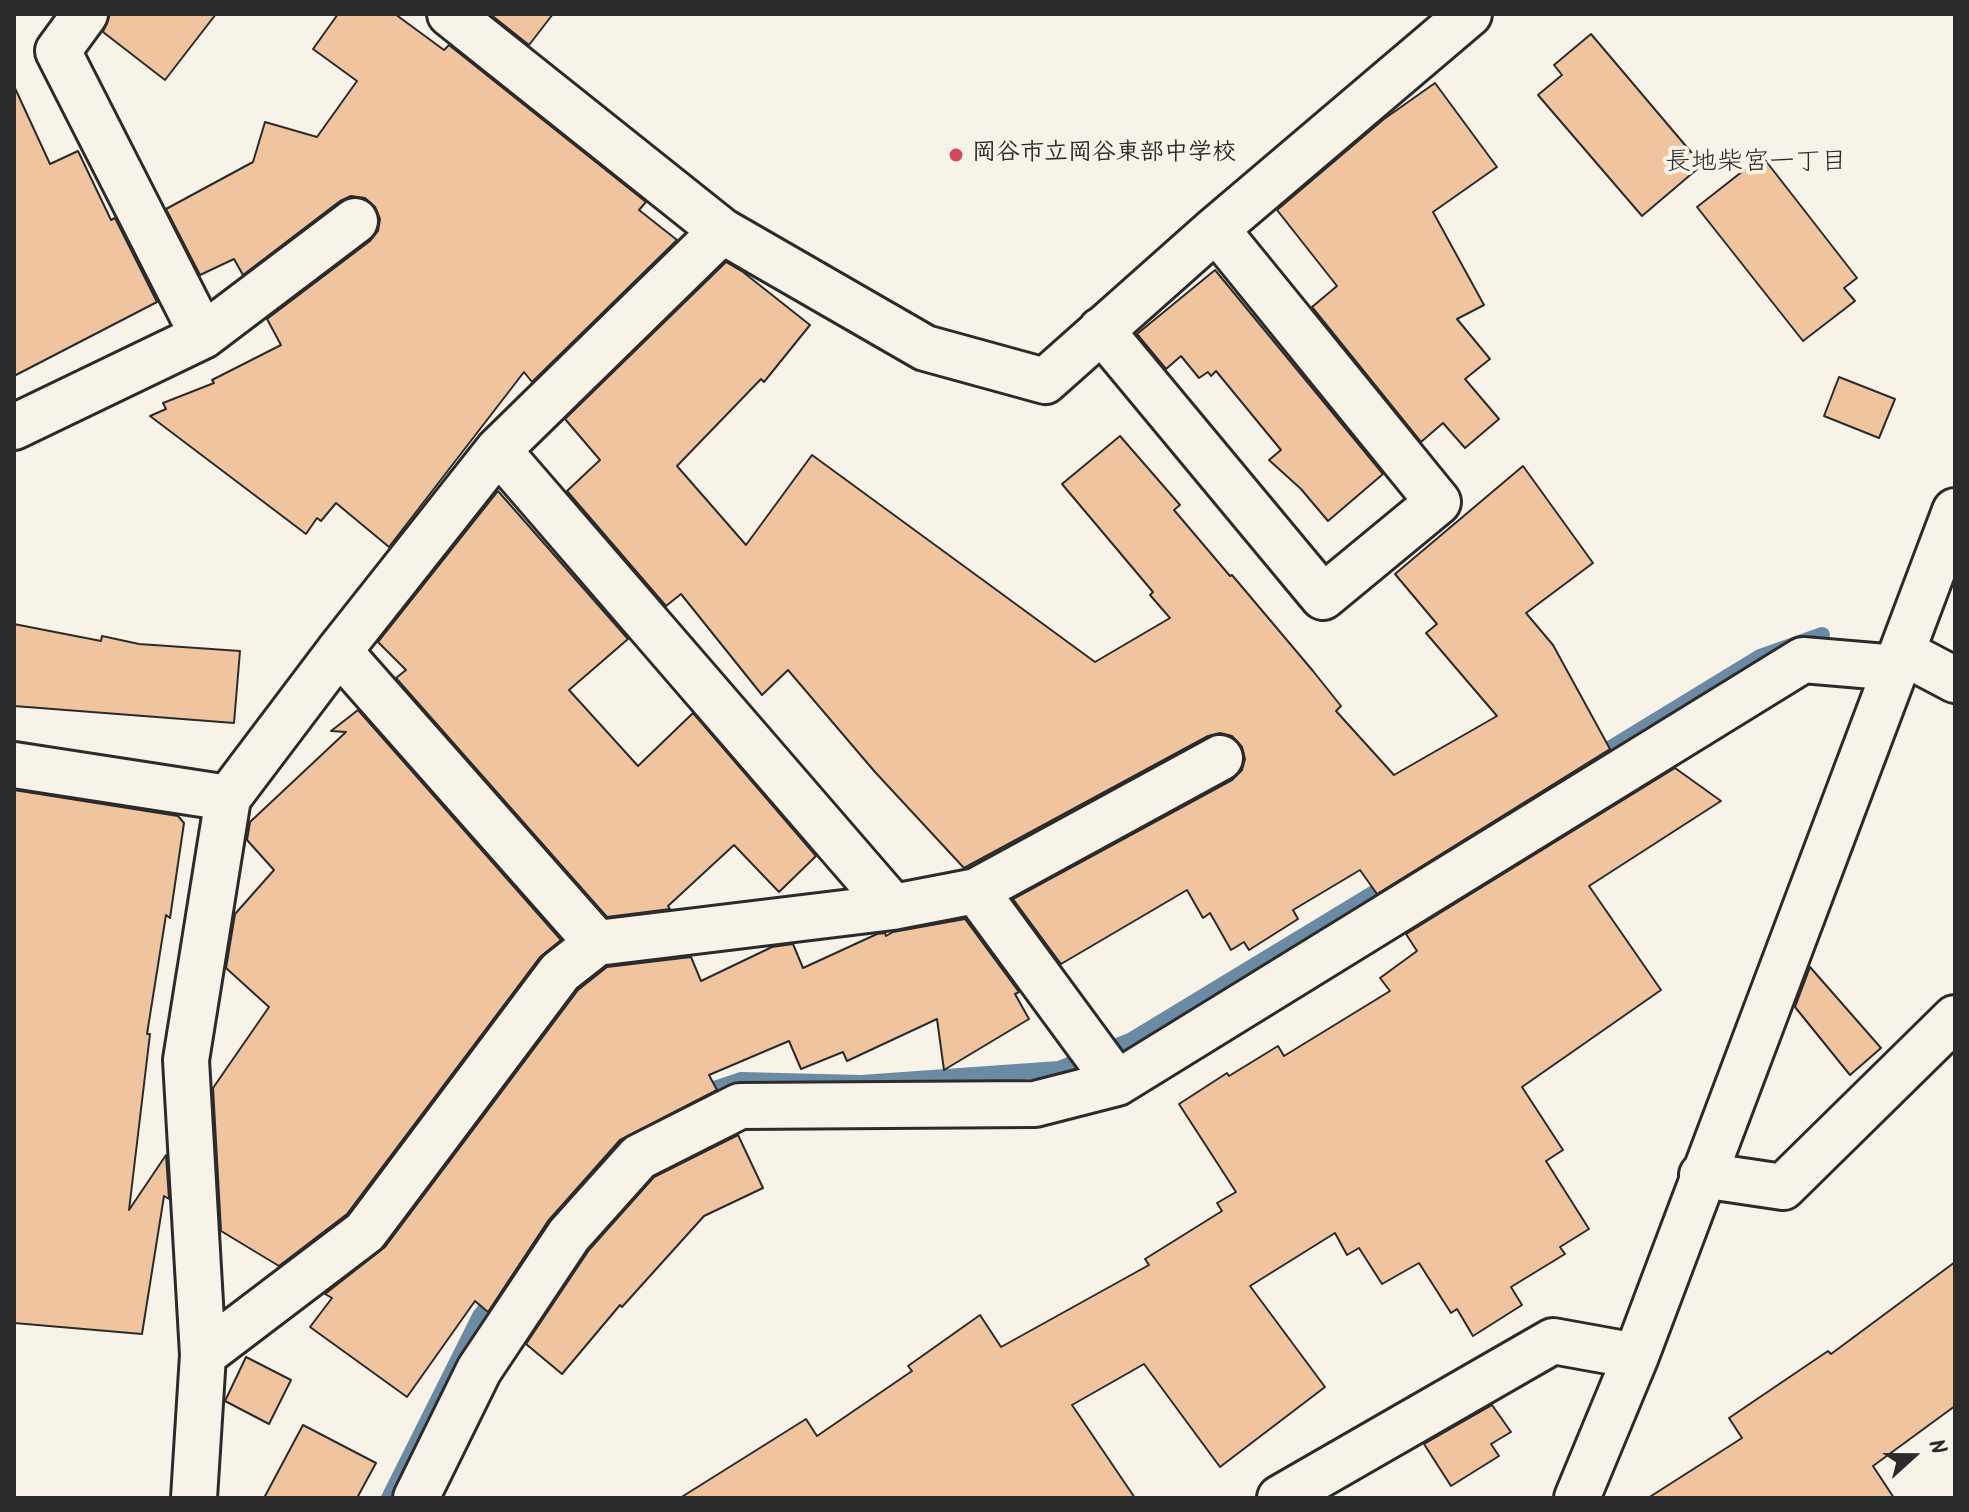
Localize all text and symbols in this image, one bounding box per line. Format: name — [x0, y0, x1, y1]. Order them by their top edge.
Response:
place label: 岡谷市立岡谷東部中学校 — [972, 141, 1236, 169]
marker: 岡谷市立岡谷東部中学校 — [947, 146, 965, 164]
district label: 長地柴宮一丁目 — [1665, 149, 1847, 181]
north arrow — [1873, 1416, 1953, 1496]
text: N — [1917, 1434, 1955, 1460]

